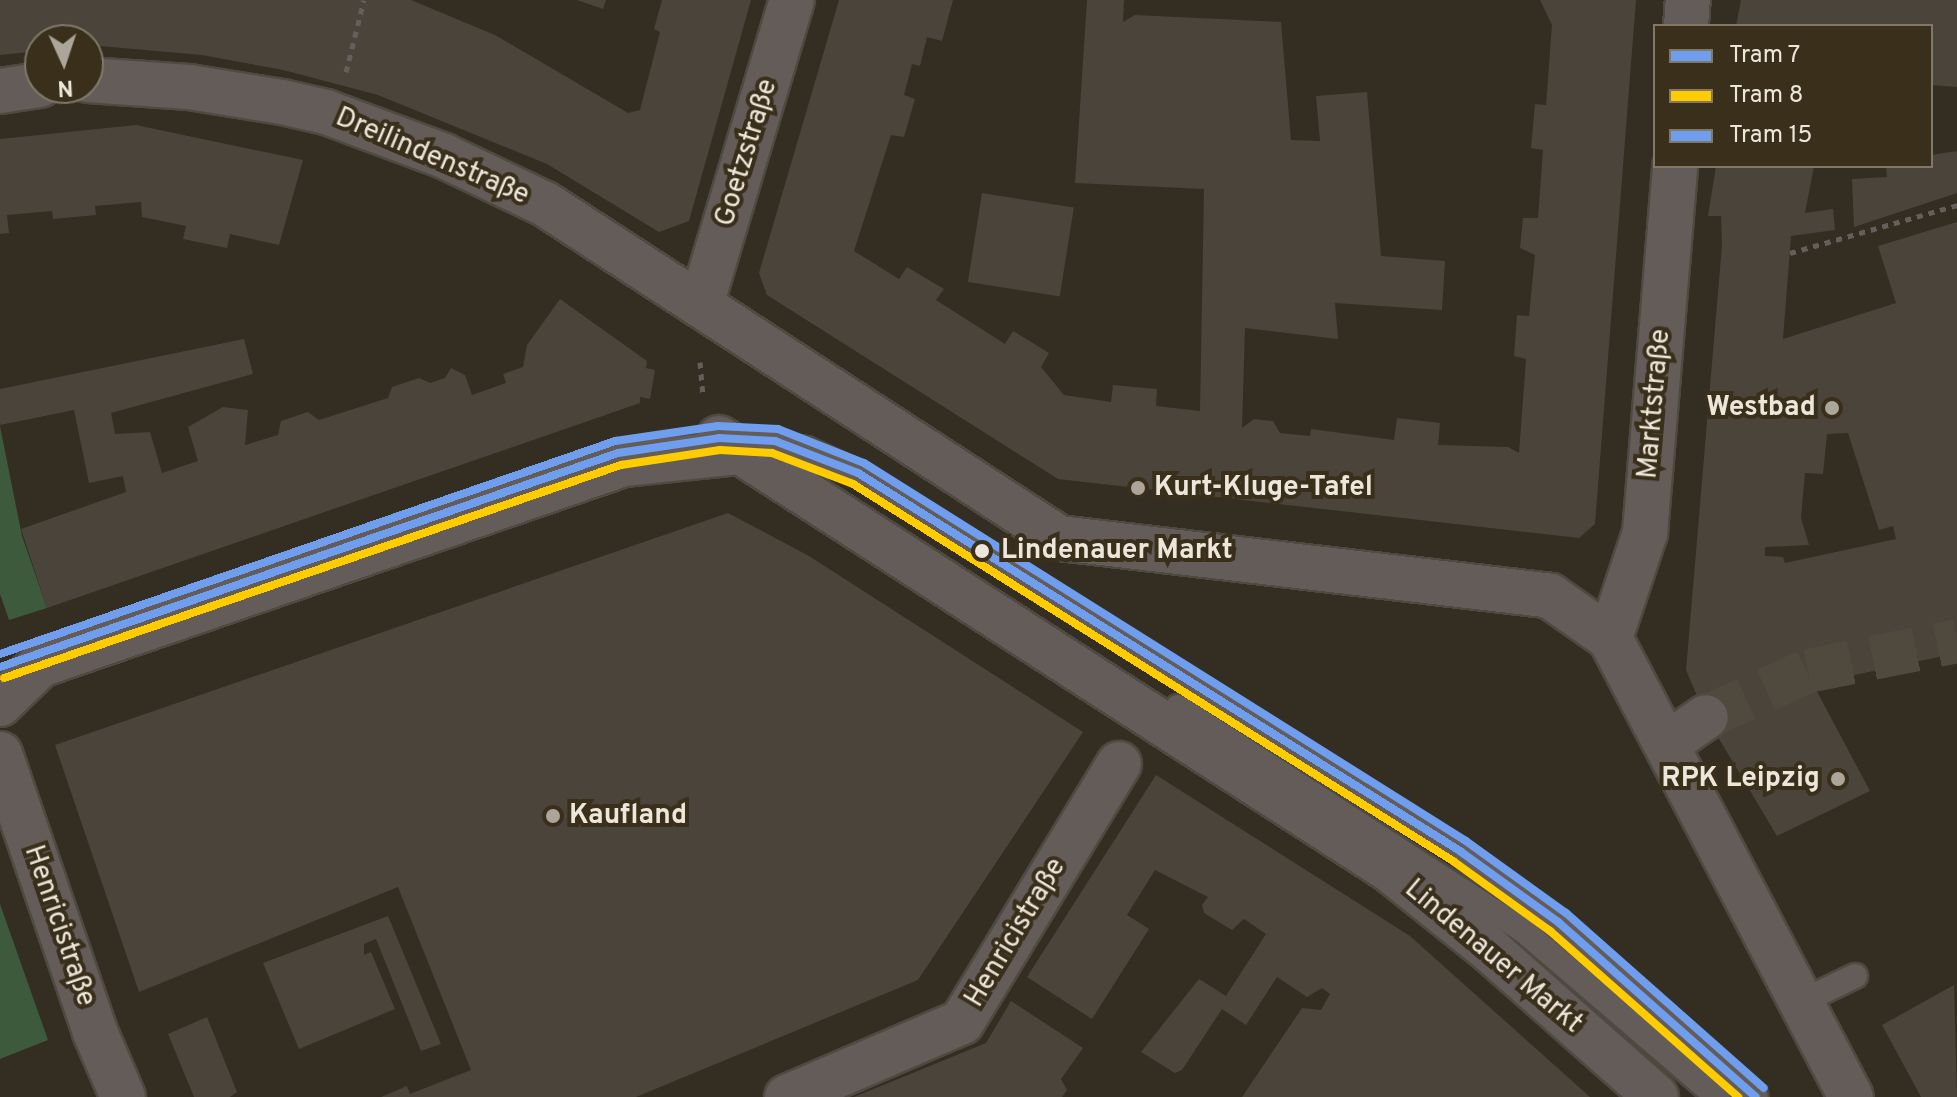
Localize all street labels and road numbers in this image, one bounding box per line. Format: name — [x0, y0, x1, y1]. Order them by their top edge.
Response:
street label: Goetzstraße — [709, 75, 785, 231]
street label: Dreilindenstraße — [330, 101, 534, 213]
street label: Marktstraße — [1632, 328, 1678, 480]
street label: Henricistraße — [16, 841, 102, 1011]
street label: Henricistraße — [958, 852, 1074, 1014]
street label: Lindenauer Markt — [1397, 873, 1589, 1041]

